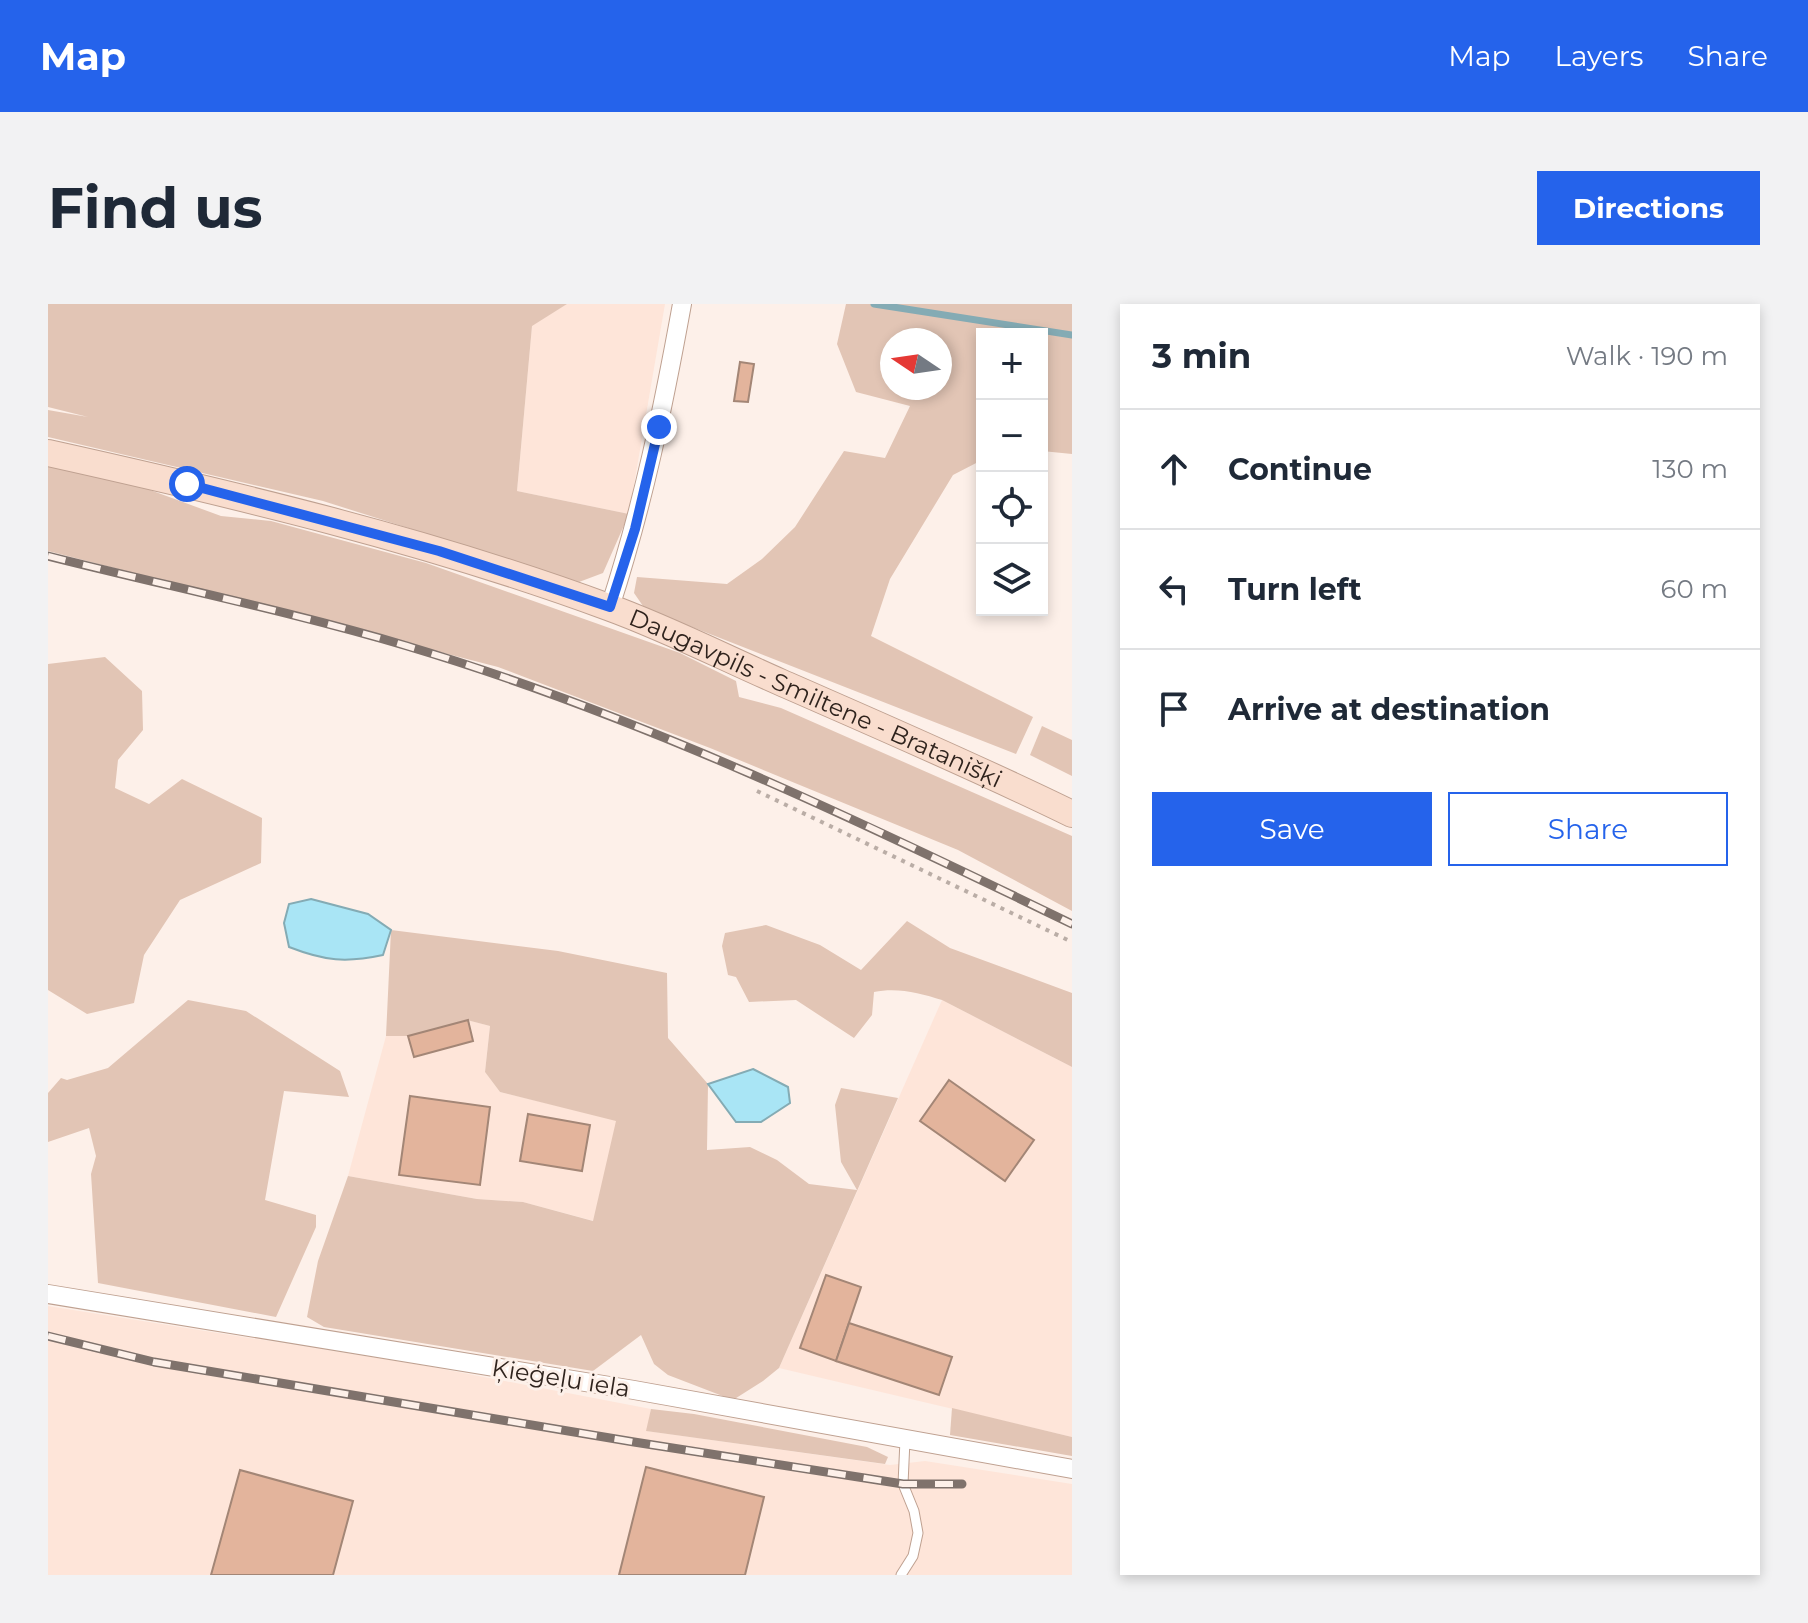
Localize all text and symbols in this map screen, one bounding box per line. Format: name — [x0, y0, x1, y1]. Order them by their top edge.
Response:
text: Map — [40, 33, 126, 80]
text: Map — [1448, 39, 1511, 73]
text: Layers — [1555, 39, 1644, 73]
text: Share — [1688, 39, 1768, 73]
button: Directions — [1537, 171, 1760, 245]
text: Find us — [48, 174, 262, 242]
north arrow — [880, 328, 952, 400]
map controls — [976, 328, 1048, 616]
button: + — [976, 328, 1048, 400]
text: 3 min — [1152, 335, 1251, 377]
text: Walk · 190 m — [1566, 340, 1728, 372]
button: − — [976, 400, 1048, 472]
route end — [641, 409, 677, 445]
icon: ahead — [1152, 447, 1196, 491]
text: Continue — [1228, 451, 1372, 488]
text: 130 m — [1652, 453, 1728, 485]
route start — [169, 466, 205, 502]
button: locate — [976, 472, 1048, 544]
button: layers — [976, 544, 1048, 616]
icon: left — [1152, 567, 1196, 611]
text: Turn left — [1228, 571, 1361, 608]
text: 60 m — [1661, 573, 1728, 605]
street label: Daugavpils - Smiltene - Bratanišķi — [625, 602, 1007, 793]
icon: arrive — [1152, 687, 1196, 731]
text: Arrive at destination — [1228, 691, 1550, 728]
button: Save — [1152, 792, 1432, 866]
button: Share — [1448, 792, 1728, 866]
street label: Ķieģeļu iela — [490, 1353, 632, 1403]

